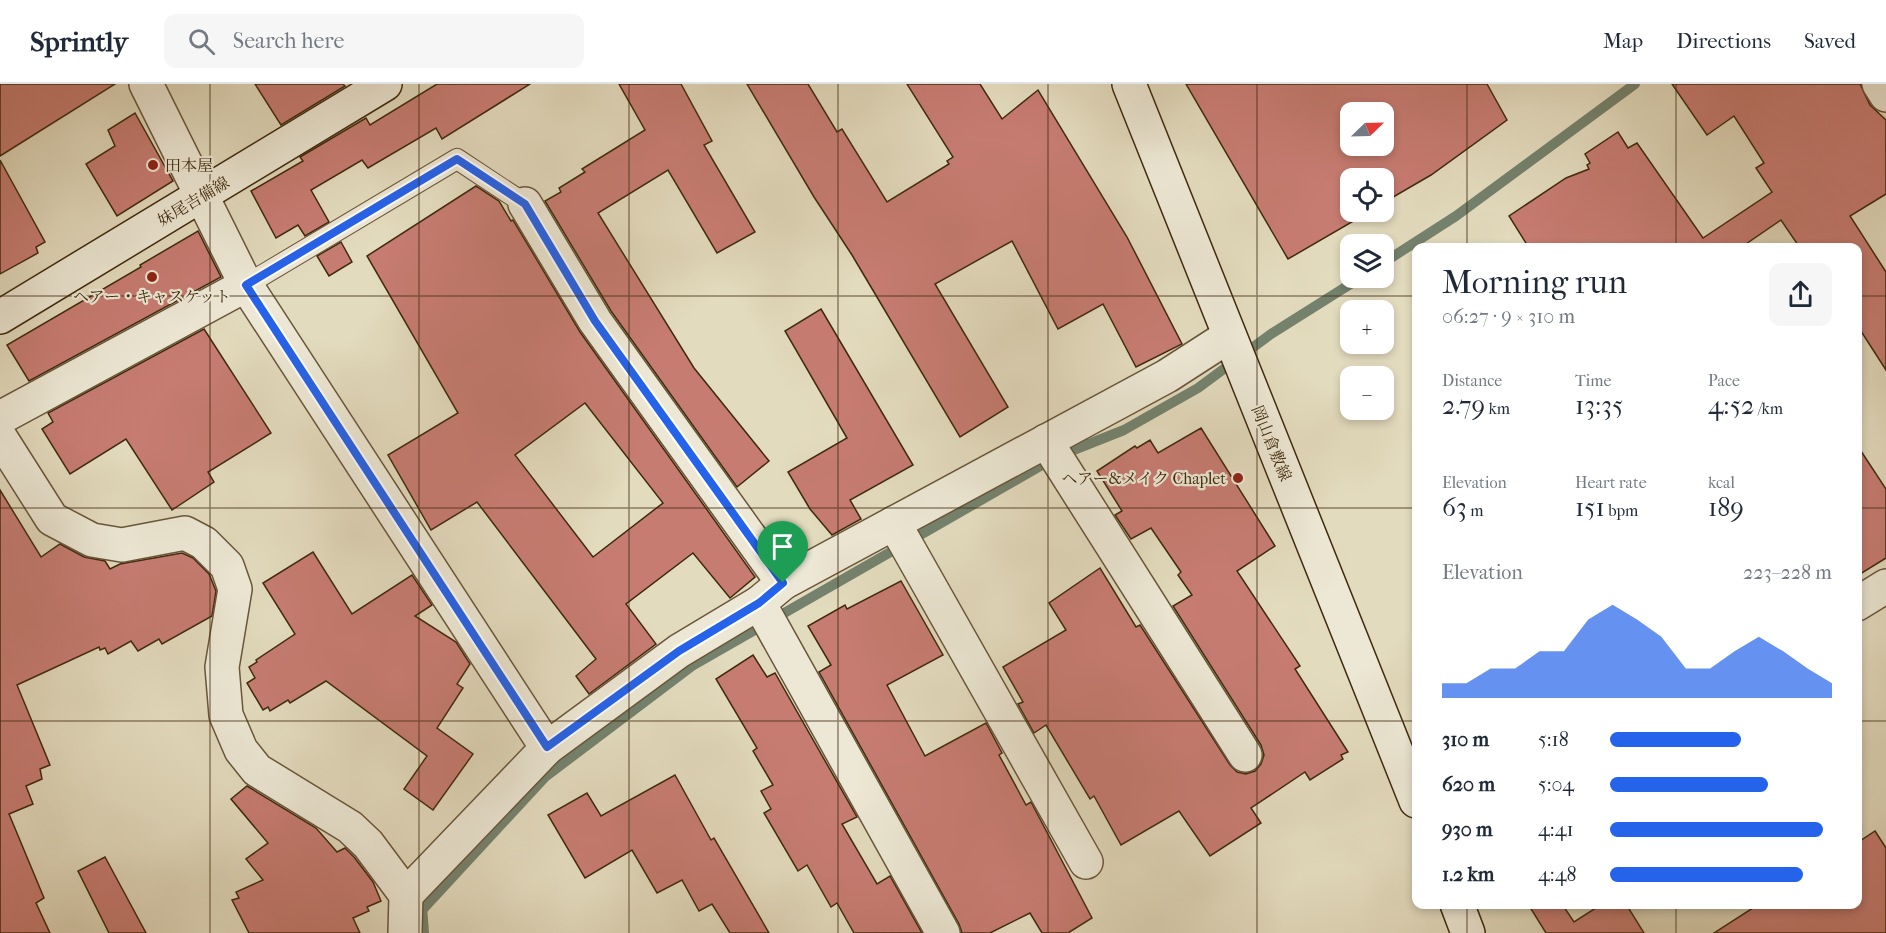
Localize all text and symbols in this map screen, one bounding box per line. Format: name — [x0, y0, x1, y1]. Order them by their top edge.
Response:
search box — [164, 14, 584, 68]
text: Sprintly — [30, 25, 128, 58]
icon: search — [185, 25, 218, 58]
text: Search here — [233, 28, 344, 54]
text: Map — [1603, 29, 1643, 53]
text: Directions — [1676, 29, 1771, 53]
text: Saved — [1804, 29, 1856, 53]
north arrow — [1340, 102, 1394, 156]
map controls — [1340, 102, 1394, 420]
place label: 田本屋 — [165, 156, 213, 175]
marker: 田本屋 — [146, 158, 160, 172]
button: locate — [1340, 168, 1394, 222]
street label: 妹尾吉備線 — [154, 173, 232, 230]
button: layers — [1340, 234, 1394, 288]
text: Morning run — [1442, 263, 1627, 302]
button: share — [1769, 263, 1832, 326]
marker: ヘアー・キャスケット — [145, 270, 159, 284]
place label: ヘアー・キャスケット — [73, 287, 231, 306]
button: + — [1340, 300, 1394, 354]
text: 06:27 · 9 × 310 m — [1442, 305, 1575, 328]
button: − — [1340, 366, 1394, 420]
text: Distance — [1442, 371, 1502, 390]
text: Time — [1575, 371, 1611, 390]
text: Pace — [1708, 371, 1740, 390]
text: 2.79 — [1442, 390, 1485, 421]
text: 13:35 — [1575, 390, 1623, 421]
text: 4:52 — [1708, 390, 1754, 421]
text: km — [1485, 399, 1510, 418]
text: /km — [1754, 399, 1783, 418]
street label: 岡山倉敷線 — [1248, 403, 1295, 484]
place label: ヘアー&メイク Chaplet — [1061, 469, 1226, 488]
marker: ヘアー&メイク Chaplet — [1231, 471, 1245, 485]
text: Elevation — [1442, 473, 1507, 492]
text: Heart rate — [1575, 473, 1647, 492]
text: kcal — [1708, 473, 1735, 492]
text: 63 — [1442, 492, 1467, 523]
text: 151 — [1575, 492, 1605, 523]
text: 189 — [1708, 492, 1744, 523]
text: m — [1467, 501, 1483, 520]
text: bpm — [1605, 501, 1638, 520]
pin — [757, 521, 808, 583]
icon: arrive — [766, 530, 799, 563]
text: Elevation — [1442, 561, 1523, 584]
text: 223–228 m — [1743, 561, 1832, 584]
text: 310 m — [1442, 728, 1489, 751]
text: 5:18 — [1538, 728, 1569, 751]
text: 620 m — [1442, 773, 1495, 796]
text: 5:04 — [1538, 773, 1574, 796]
text: 930 m — [1442, 818, 1493, 841]
text: 4:41 — [1538, 818, 1574, 841]
text: 1.2 km — [1442, 863, 1495, 886]
text: 4:48 — [1538, 863, 1577, 886]

